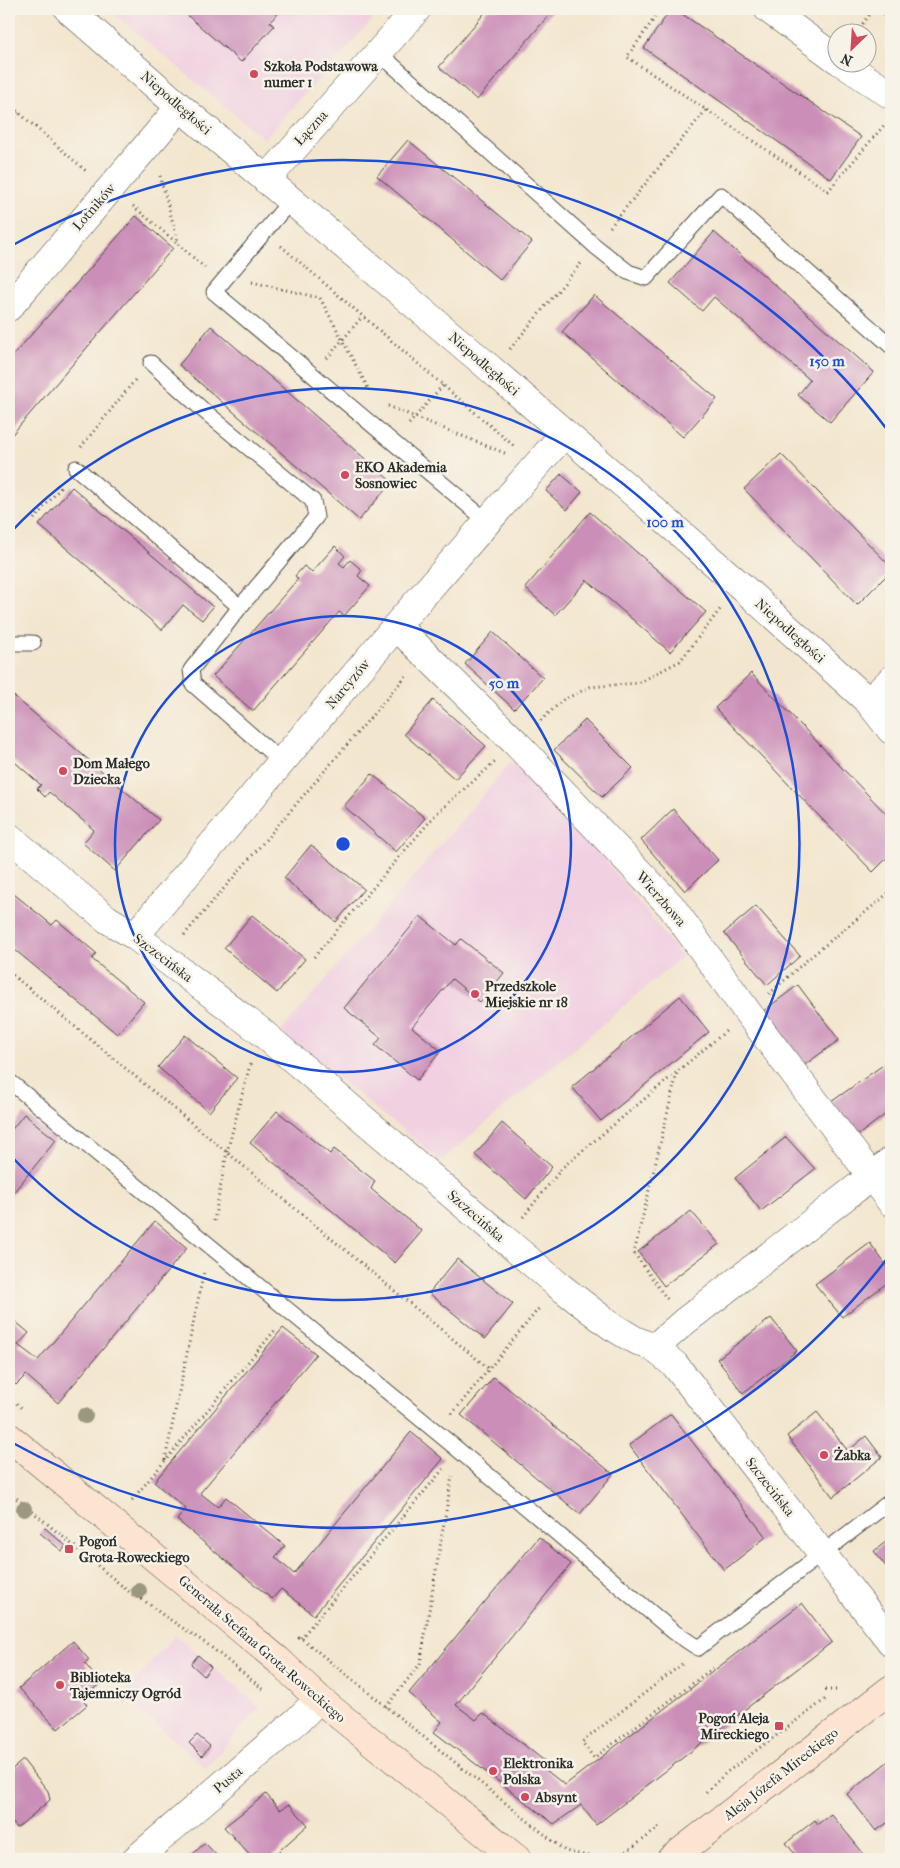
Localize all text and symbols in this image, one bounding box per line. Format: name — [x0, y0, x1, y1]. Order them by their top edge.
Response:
north arrow — [828, 22, 878, 72]
text: N — [838, 49, 855, 69]
place label: Szkoła Podstawowa numer 1 — [263, 58, 378, 91]
street label: Niepodległości — [137, 68, 215, 138]
marker: Szkoła Podstawowa numer 1 — [248, 68, 260, 80]
street label: Łączna — [291, 106, 332, 149]
street label: Lotników — [69, 179, 119, 234]
street label: Niepodległości — [445, 329, 523, 399]
text: 150 m — [809, 352, 845, 370]
place label: EKO Akademia Sosnowiec — [355, 459, 447, 492]
marker: EKO Akademia Sosnowiec — [339, 469, 351, 481]
text: 100 m — [646, 513, 684, 531]
street label: Niepodległości — [752, 595, 828, 667]
street label: Narcyzów — [322, 655, 374, 712]
text: 50 m — [489, 674, 520, 692]
place label: Dom Małego Dziecka — [73, 755, 150, 788]
marker: Dom Małego Dziecka — [57, 765, 69, 777]
centre of rings — [334, 835, 352, 853]
street label: Wierzbowa — [632, 867, 690, 930]
street label: Szczecińska — [130, 930, 196, 986]
place label: Przedszkole Miejskie nr 18 — [484, 978, 568, 1011]
marker: Przedszkole Miejskie nr 18 — [469, 988, 481, 1000]
street label: Szczecińska — [444, 1187, 508, 1246]
place label: Żabka — [834, 1446, 871, 1464]
marker: Żabka — [818, 1449, 830, 1461]
street label: Szczecińska — [742, 1454, 799, 1520]
place label: Pogoń Grota-Roweckiego — [79, 1533, 190, 1566]
marker: Pogoń Grota-Roweckiego — [63, 1543, 75, 1555]
street label: Generała Stefana Grota-Roweckiego — [175, 1572, 349, 1726]
place label: Biblioteka Tajemniczy Ogród — [69, 1669, 182, 1702]
marker: Biblioteka Tajemniczy Ogród — [54, 1679, 66, 1691]
place label: Pogoń Aleja Mireckiego — [698, 1710, 770, 1743]
marker: Pogoń Aleja Mireckiego — [773, 1720, 785, 1732]
street label: Aleja Józefa Mireckiego — [720, 1724, 842, 1825]
place label: Elektronika Polska — [503, 1755, 574, 1788]
street label: Pusta — [210, 1763, 247, 1797]
marker: Elektronika Polska — [487, 1765, 499, 1777]
place label: Absynt — [534, 1789, 578, 1806]
marker: Absynt — [519, 1791, 531, 1803]

